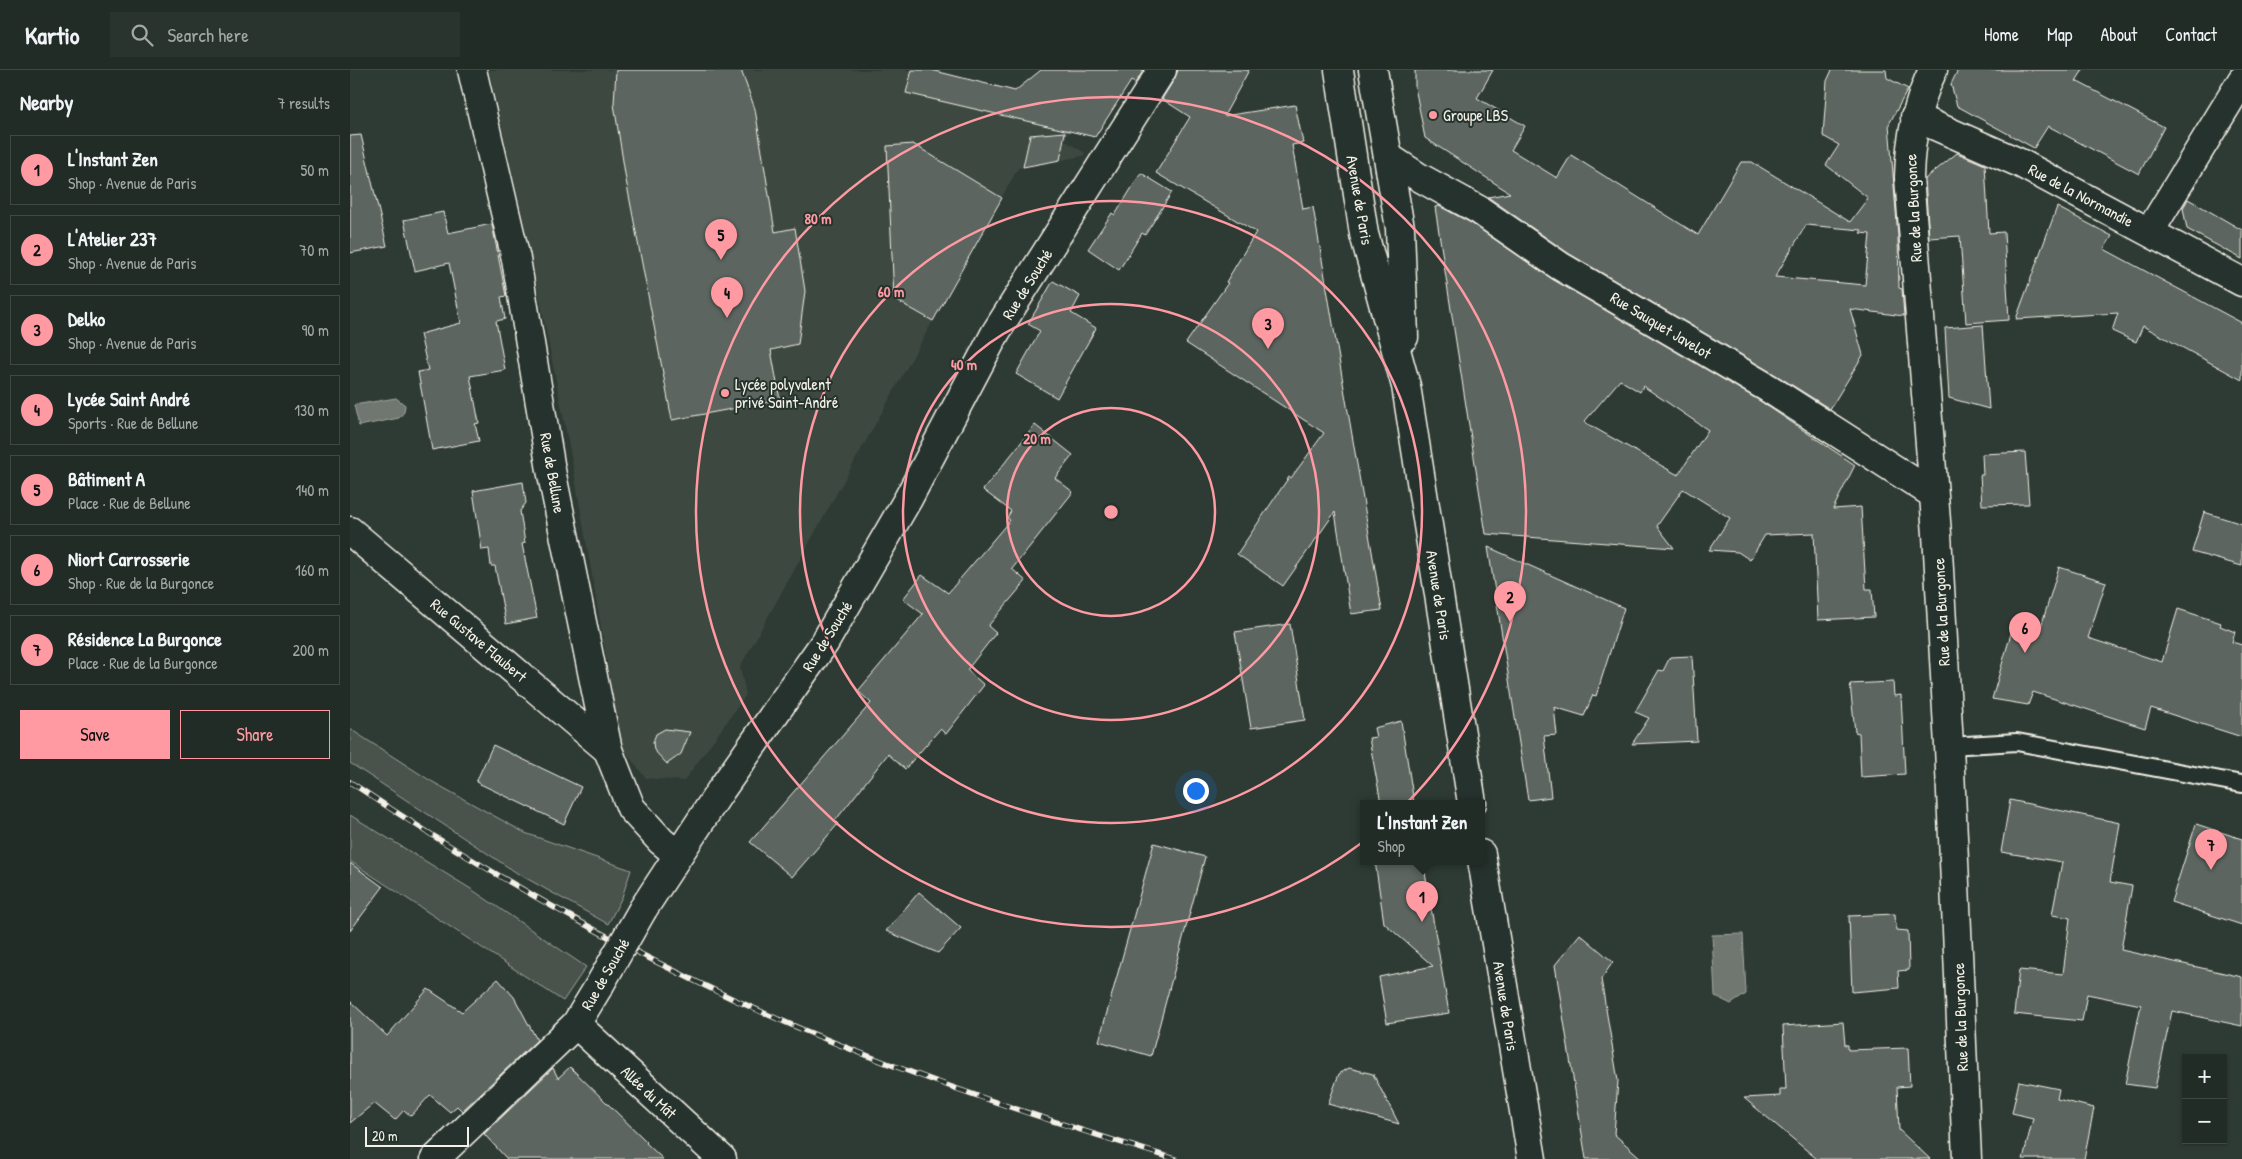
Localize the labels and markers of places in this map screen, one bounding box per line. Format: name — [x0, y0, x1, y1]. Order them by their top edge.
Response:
place label: Groupe LBS — [1443, 104, 1509, 126]
marker: Groupe LBS — [1427, 109, 1439, 121]
pin: 5 — [705, 219, 737, 260]
pin: 4 — [711, 277, 743, 318]
pin: 3 — [1252, 308, 1284, 349]
place label: Lycée polyvalent privé Saint-André — [735, 373, 839, 413]
marker: Lycée polyvalent privé Saint-André — [719, 387, 731, 399]
centre of rings — [1102, 503, 1120, 521]
pin: 2 — [1494, 581, 1526, 622]
pin: 6 — [2009, 612, 2041, 653]
pin: 7 — [2195, 829, 2227, 870]
pin: 1 — [1406, 881, 1438, 922]

